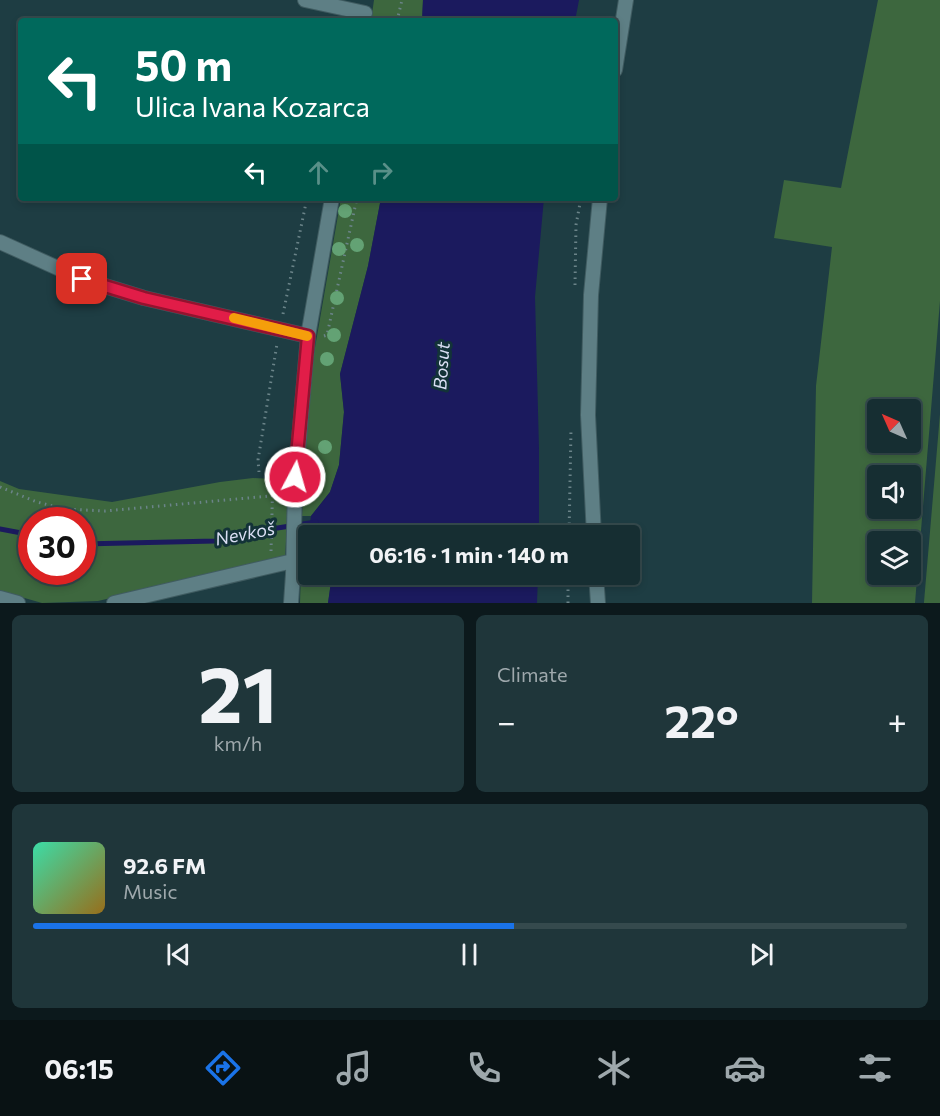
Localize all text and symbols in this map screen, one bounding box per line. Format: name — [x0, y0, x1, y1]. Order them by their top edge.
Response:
text: 50 m — [135, 38, 232, 90]
icon: left — [36, 42, 114, 120]
text: Ulica Ivana Kozarca — [135, 90, 370, 123]
icon: left — [239, 156, 272, 189]
icon: ahead — [302, 156, 335, 189]
icon: right — [365, 156, 398, 189]
pin — [56, 253, 107, 304]
icon: arrive — [65, 262, 98, 295]
water label: Bosut — [428, 341, 454, 391]
north arrow — [867, 399, 921, 453]
map controls — [867, 399, 921, 585]
position arrow — [263, 445, 327, 509]
button: sound — [867, 465, 921, 519]
speed limit sign: 30 — [18, 507, 96, 585]
water label: Nevkoš — [213, 516, 278, 550]
button: layers — [867, 531, 921, 585]
text: 06:16 · 1 min · 140 m — [369, 541, 569, 568]
text: 21 — [198, 644, 278, 739]
text: Climate — [497, 662, 567, 686]
text: 22° — [665, 692, 739, 747]
text: − — [497, 700, 516, 741]
text: + — [888, 700, 907, 741]
text: km/h — [214, 731, 262, 755]
text: 92.6 FM — [123, 852, 206, 879]
text: Music — [123, 879, 177, 903]
icon: previous — [162, 938, 195, 971]
icon: pause — [453, 938, 486, 971]
icon: next — [745, 938, 778, 971]
icon: directions — [202, 1047, 244, 1089]
icon: music — [333, 1047, 375, 1089]
icon: phone — [463, 1047, 505, 1089]
icon: climate — [593, 1047, 635, 1089]
icon: car — [724, 1047, 766, 1089]
icon: filters — [854, 1047, 896, 1089]
text: 06:15 — [44, 1052, 114, 1085]

